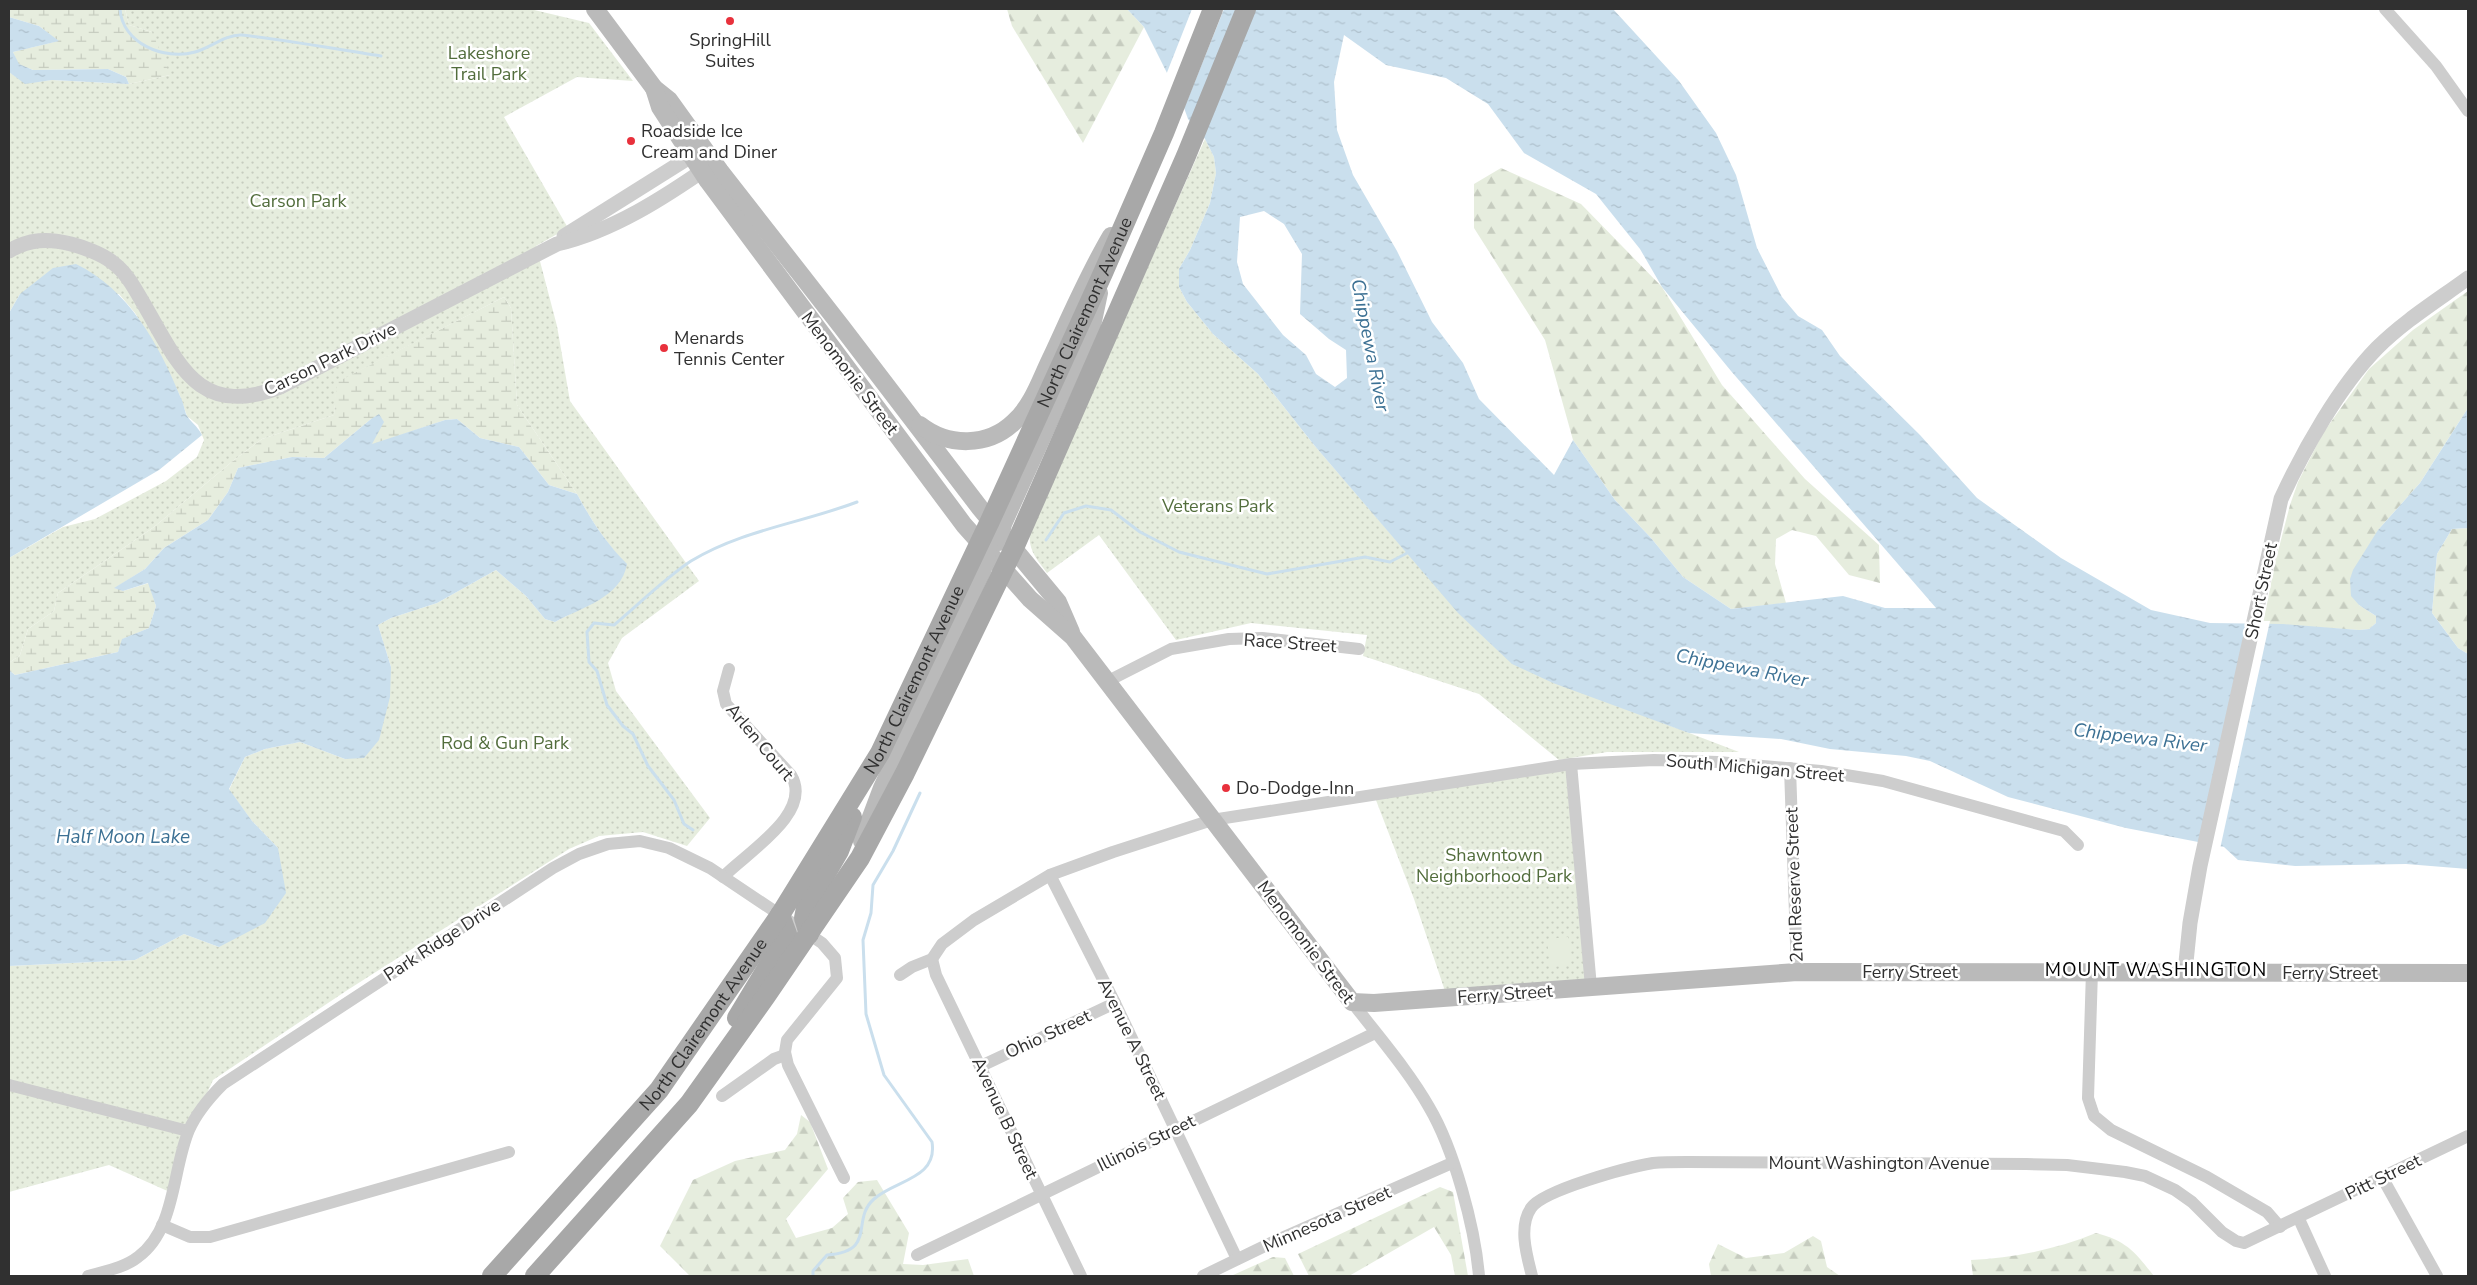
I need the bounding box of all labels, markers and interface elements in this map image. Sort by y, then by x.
marker: SpringHill Suites [724,15,736,27]
place label: SpringHill Suites [689,28,771,73]
park label: Lakeshore Trail Park [448,41,530,86]
place label: Roadside Ice Cream and Diner [641,119,778,164]
marker: Roadside Ice Cream and Diner [625,135,637,147]
park label: Carson Park [249,189,348,213]
street label: North Clairemont Avenue [1031,213,1138,411]
water label: Chippewa River [1344,277,1396,415]
street label: Menomonie Street [796,307,905,440]
street label: Carson Park Drive [260,317,400,401]
place label: Menards Tennis Center [674,326,785,371]
marker: Menards Tennis Center [658,342,670,354]
park label: Veterans Park [1161,494,1275,518]
street label: Short Street [2239,540,2283,642]
street label: North Clairemont Avenue [858,581,970,778]
street label: Race Street [1243,628,1338,658]
water label: Chippewa River [1673,642,1812,694]
street label: Arlen Court [721,698,800,786]
water label: Chippewa River [2072,717,2209,759]
park label: Rod & Gun Park [441,731,570,755]
street label: South Michigan Street [1665,748,1846,788]
place label: Do-Dodge-Inn [1236,776,1354,800]
marker: Do-Dodge-Inn [1220,782,1232,794]
street label: 2nd Reserve Street [1779,806,1809,963]
water label: Half Moon Lake [56,824,190,850]
park label: Shawntown Neighborhood Park [1416,843,1573,888]
street label: Menomonie Street [1252,876,1361,1009]
street label: Park Ridge Drive [379,893,505,987]
street label: North Clairemont Avenue [634,933,773,1116]
district label: MOUNT WASHINGTON [2045,957,2267,983]
street label: Ferry Street [1862,960,1958,984]
street label: Ferry Street [2282,961,2378,985]
street label: Avenue A Street [1092,974,1172,1105]
street label: Ferry Street [1457,979,1554,1009]
street label: Ohio Street [1001,1003,1095,1064]
street label: Avenue B Street [966,1053,1044,1183]
street label: Illinois Street [1093,1109,1200,1177]
street label: Pitt Street [2341,1148,2426,1206]
street label: Mount Washington Avenue [1768,1151,1990,1175]
street label: Minnesota Street [1259,1180,1395,1258]

